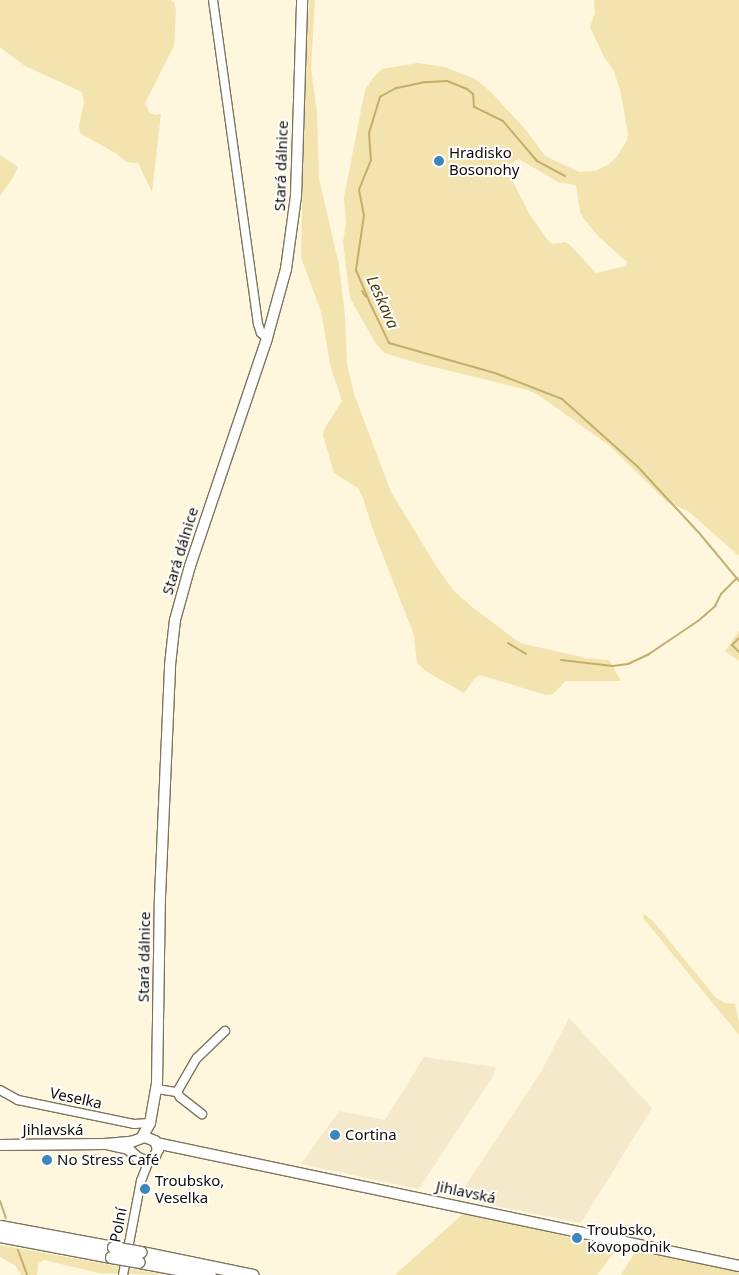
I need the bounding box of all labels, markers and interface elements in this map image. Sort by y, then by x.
street label: Stará dálnice [270,120,292,212]
place label: Hradisko Bosonohy [449,143,519,178]
marker: Hradisko Bosonohy [433,155,445,167]
water label: Leskava [363,272,403,332]
street label: Stará dálnice [158,505,202,597]
street label: Stará dálnice [134,912,154,1002]
street label: Veselka [48,1084,104,1112]
street label: Jihlavská [23,1121,83,1139]
place label: Cortina [345,1126,397,1144]
marker: Cortina [329,1129,341,1141]
place label: No Stress Café [57,1151,159,1169]
marker: No Stress Café [41,1154,53,1166]
place label: Troubsko, Veselka [155,1171,224,1206]
street label: Jihlavská [434,1177,498,1207]
marker: Troubsko, Veselka [139,1183,151,1195]
street label: Polní [106,1206,130,1244]
place label: Troubsko, Kovopodnik [587,1220,670,1255]
marker: Troubsko, Kovopodnik [571,1232,583,1244]

